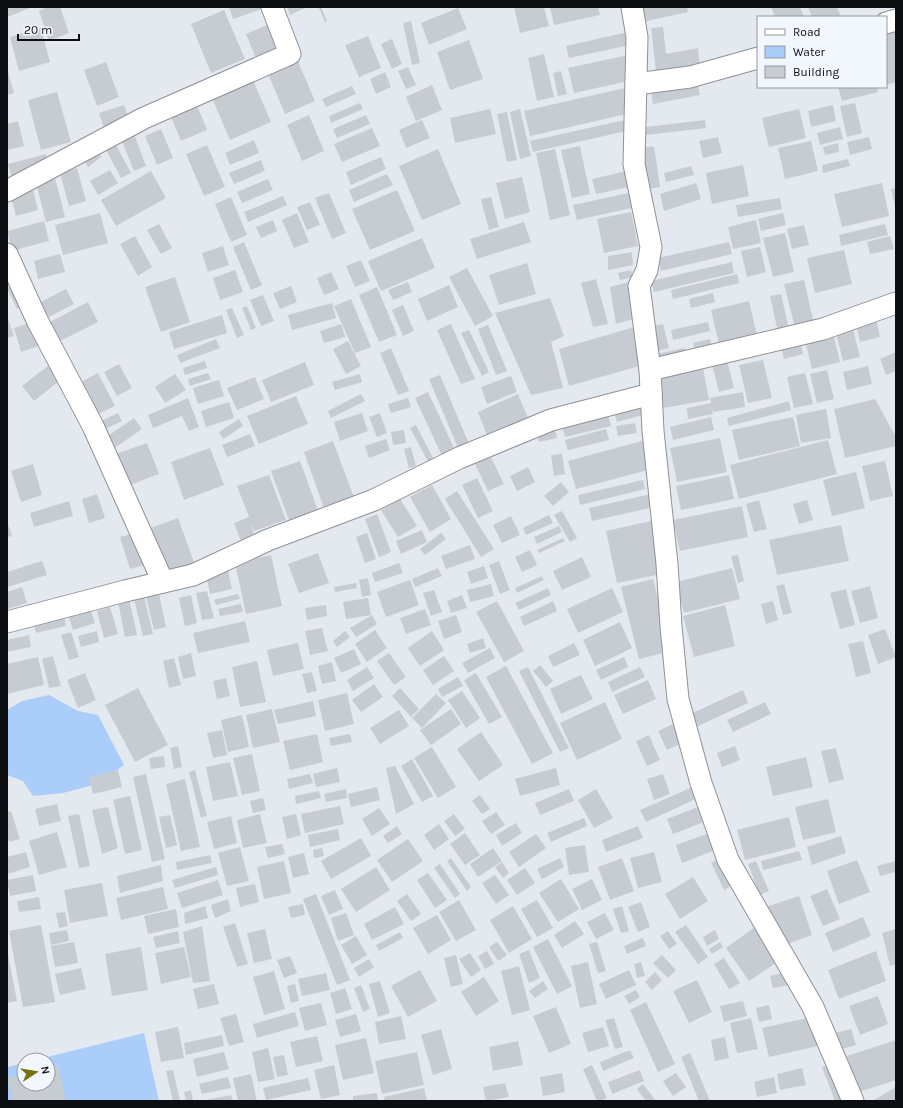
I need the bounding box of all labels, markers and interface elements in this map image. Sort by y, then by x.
scale bar [18,16,79,42]
legend [757,16,887,88]
text: 20 m [24,23,52,37]
text: Road [793,25,821,39]
text: Water [793,45,826,59]
text: Building [793,65,840,79]
north arrow [16,1052,56,1092]
text: N [38,1065,52,1075]

